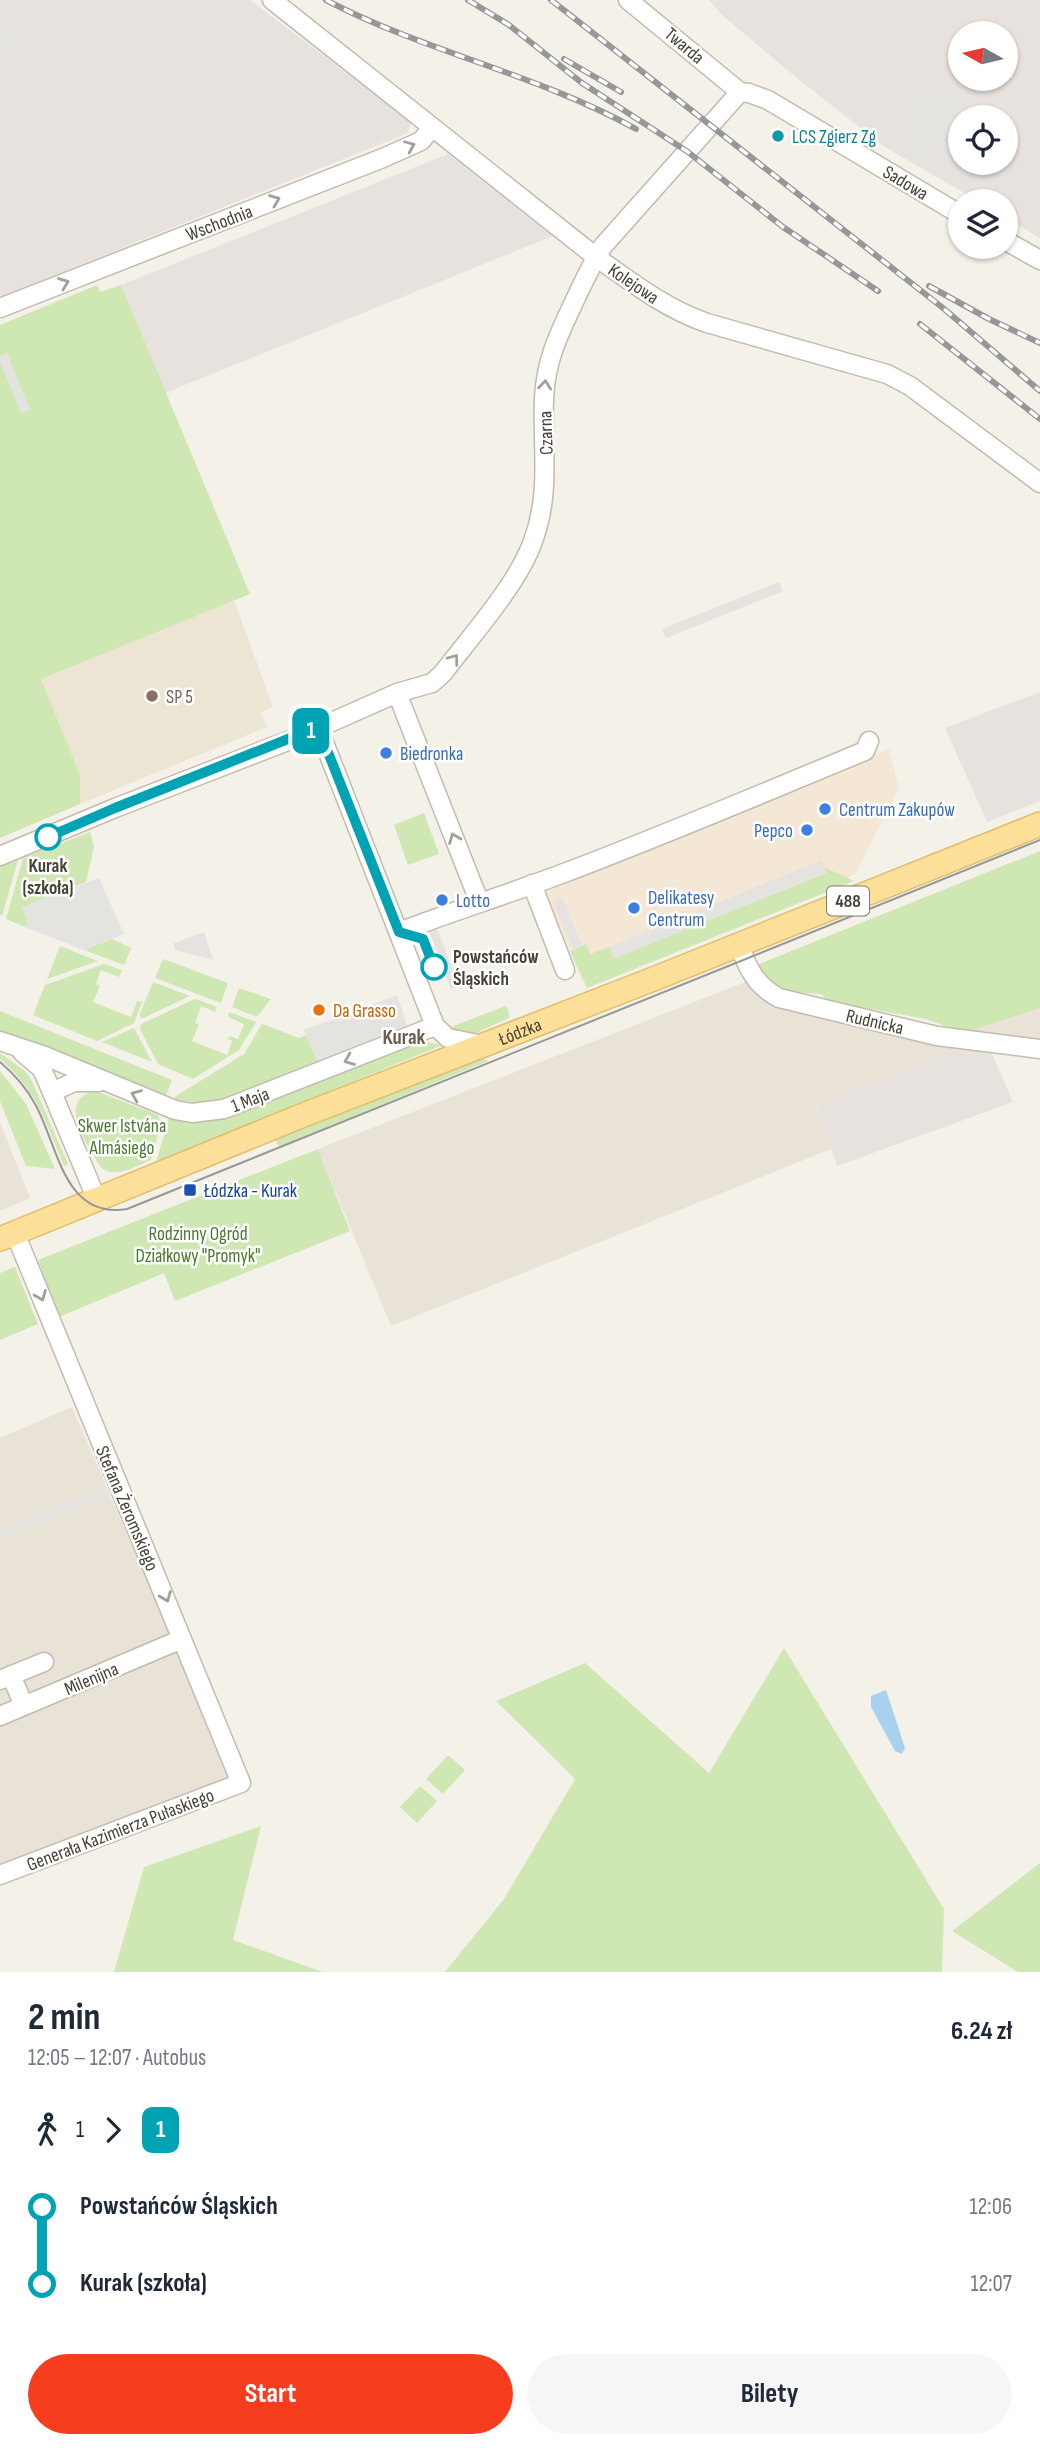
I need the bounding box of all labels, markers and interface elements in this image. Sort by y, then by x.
north arrow [948,21,1018,91]
map controls [948,21,1018,259]
street label: Twarda [659,23,709,69]
button: locate [948,105,1018,175]
place label: LCS Zgierz Zg [792,126,877,149]
marker: LCS Zgierz Zg [770,128,786,144]
one-way arrow [403,140,415,154]
street label: Sadowa [878,161,932,206]
button: layers [948,189,1018,259]
one-way arrow [269,194,281,208]
street label: Wschodnia [183,200,256,247]
street label: Kolejowa [603,259,663,310]
one-way arrow [57,277,69,291]
one-way arrow [538,379,553,391]
street label: Czarna [534,410,559,455]
one-way arrow [445,655,458,667]
place label: SP 5 [166,686,193,709]
marker: SP 5 [144,688,160,704]
line badge: 1 [288,708,334,754]
text: 1 [306,716,316,745]
place label: Biedronka [400,743,463,766]
marker: Biedronka [378,745,394,761]
place label: Centrum Zakupów [839,799,955,822]
marker: Centrum Zakupów [817,801,833,817]
place label: Pepco [754,820,793,843]
marker: Pepco [799,822,815,838]
marker: Kurak (szkoła) [35,824,61,850]
one-way arrow [448,833,462,845]
place label: Kurak (szkoła) [23,855,73,900]
place label: Delikatesy Centrum [648,887,715,932]
road number: 488 [827,887,869,916]
place label: Lotto [456,890,490,913]
marker: Lotto [434,892,450,908]
marker: Delikatesy Centrum [626,900,642,916]
place label: Powstańców Śląskich [453,946,539,991]
marker: Powstańców Śląskich [421,954,447,980]
place label: Da Grasso [333,1000,396,1023]
marker: Da Grasso [311,1002,327,1018]
street label: Rudnicka [844,1005,906,1040]
street label: Łódzka [495,1014,545,1051]
district label: Kurak [383,1025,426,1050]
one-way arrow [343,1052,355,1066]
street label: 1 Maja [228,1083,273,1118]
one-way arrow [131,1089,143,1103]
park label: Skwer Istvána Almásiego [78,1115,166,1160]
place label: Łódzka - Kurak [203,1180,298,1203]
marker: Łódzka - Kurak [182,1182,198,1198]
park label: Rodzinny Ogród Działkowy "Promyk" [135,1223,261,1268]
one-way arrow [32,1290,46,1302]
street label: Stefana Żeromskiego [90,1443,163,1575]
one-way arrow [157,1590,171,1602]
street label: Milenijna [61,1658,122,1701]
street label: Generała Kazimierza Pułaskiego [24,1784,218,1877]
text: 2 min [28,1995,100,2040]
text: 6.24 zł [951,2016,1012,2047]
text: 12:05 – 12:07 · Autobus [28,2044,206,2072]
icon: walk [28,2111,66,2149]
icon: forward [94,2111,132,2149]
text: 1 [156,2115,165,2144]
text: 1 [76,2116,84,2144]
text: Powstańców Śląskich [80,2191,278,2222]
text: 12:06 [970,2193,1012,2221]
text: Kurak (szkoła) [80,2268,207,2299]
text: 12:07 [970,2270,1012,2298]
button: Start [28,2354,513,2434]
button: Bilety [527,2354,1012,2434]

